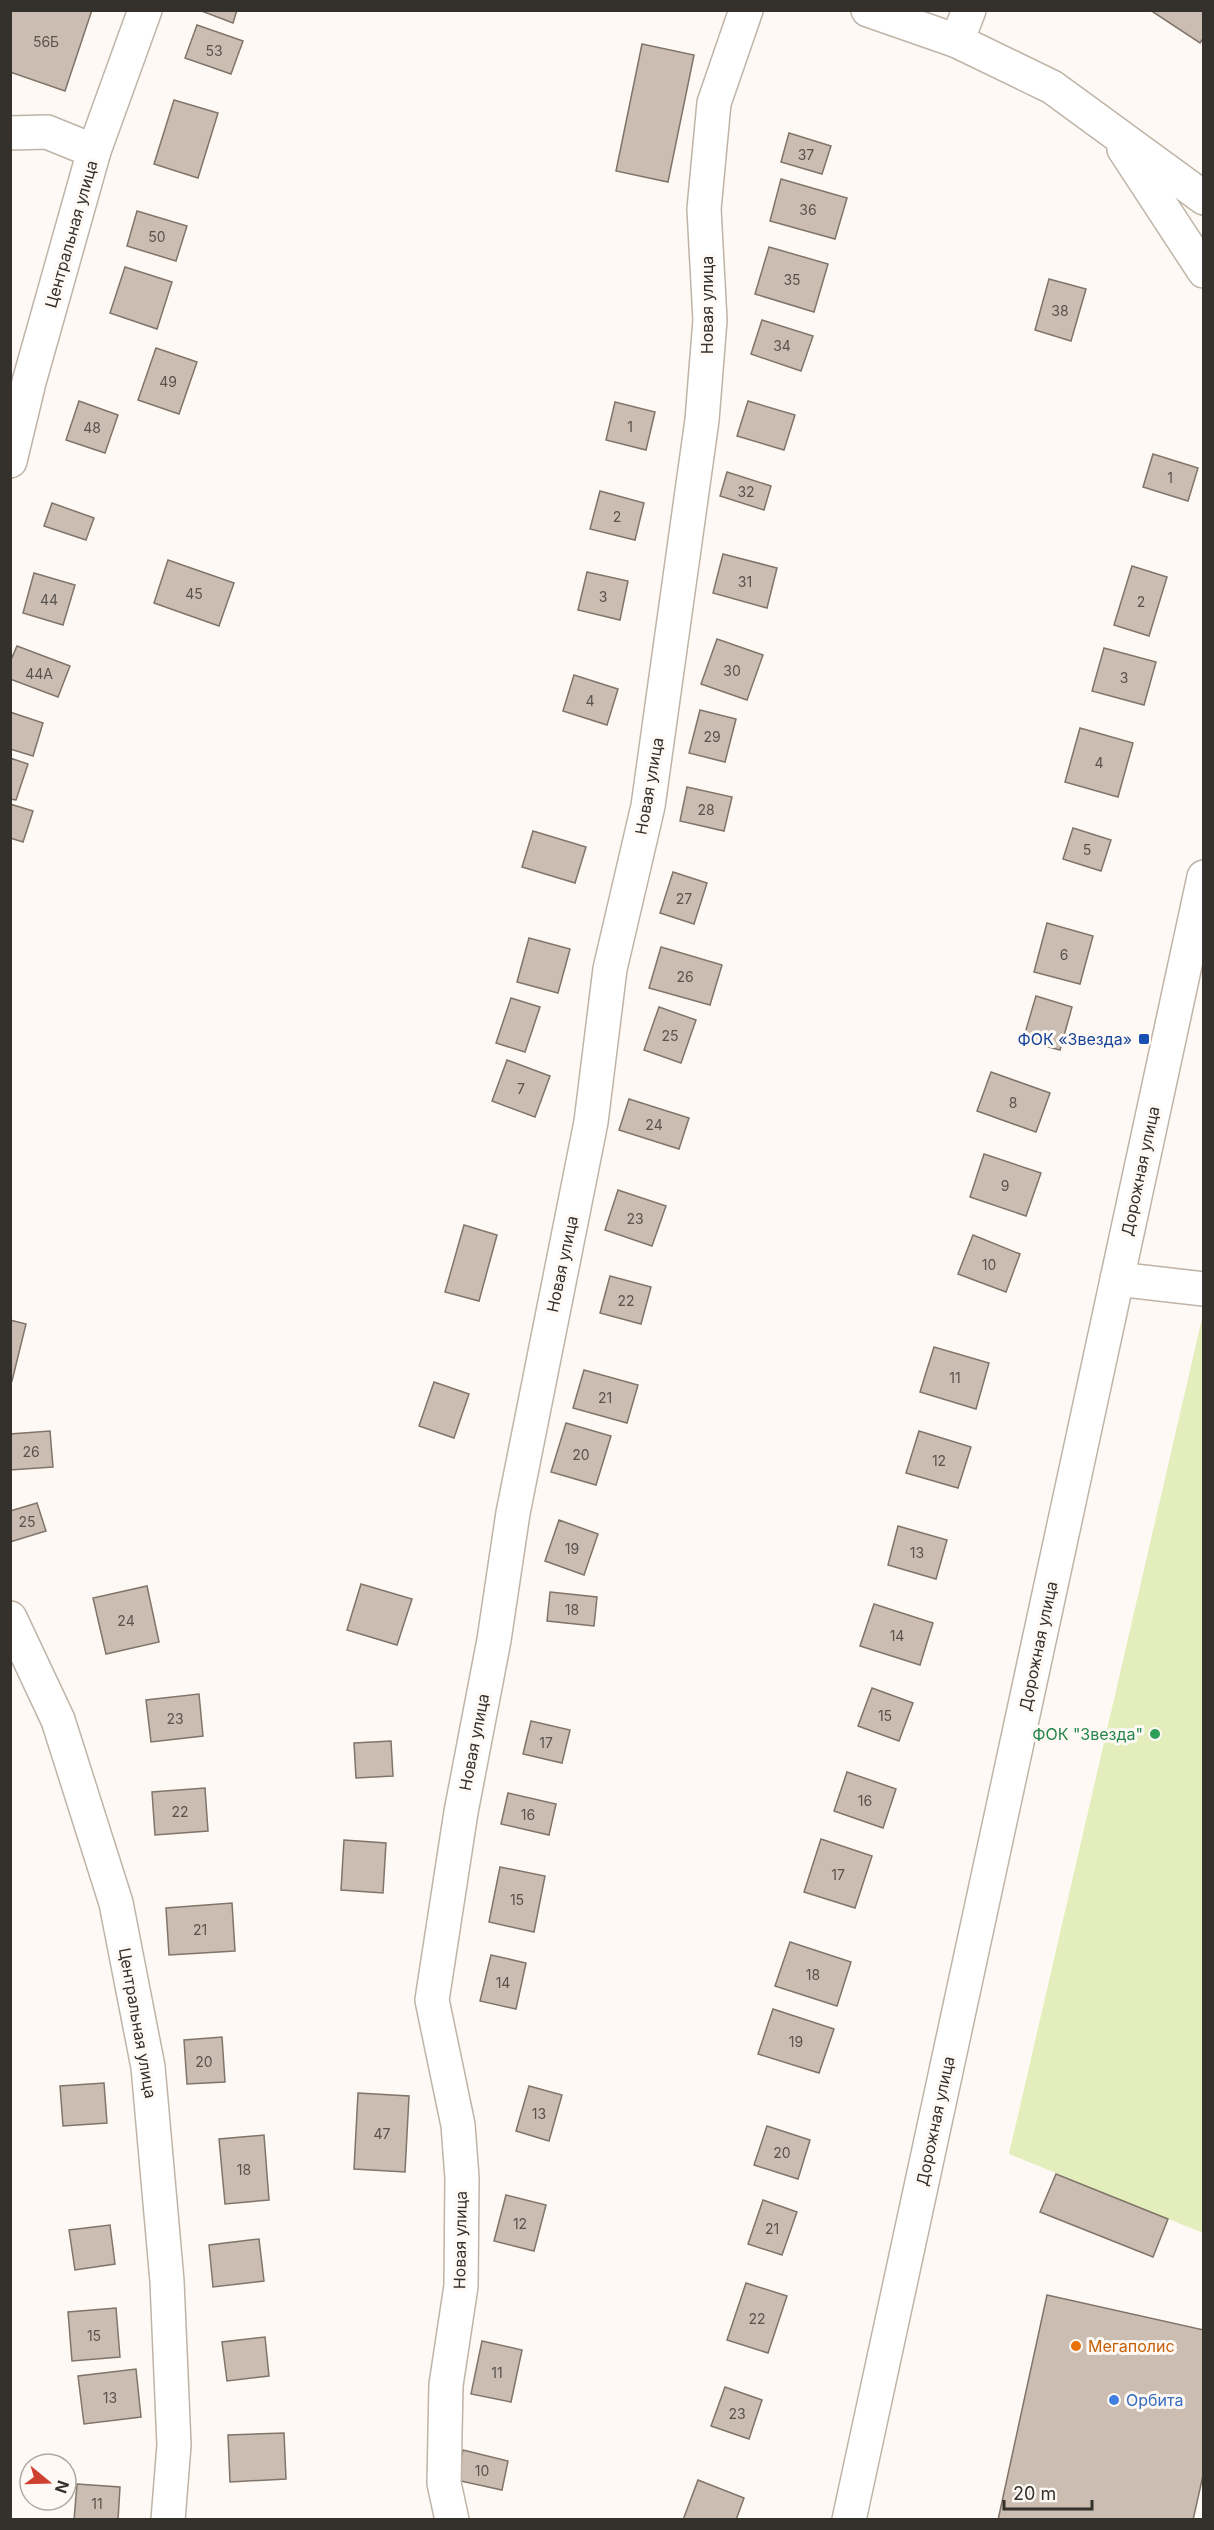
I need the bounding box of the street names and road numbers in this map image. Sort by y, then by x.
street label: Центральная улица [40,158,102,310]
street label: Новая улица [697,256,717,354]
street label: Новая улица [631,736,667,836]
street label: Дорожная улица [1116,1104,1164,1238]
street label: Новая улица [542,1214,582,1314]
street label: Дорожная улица [1014,1579,1062,1713]
street label: Новая улица [455,1692,493,1792]
street label: Центральная улица [115,1946,161,2100]
street label: Дорожная улица [911,2054,959,2188]
street label: Новая улица [449,2191,471,2289]

